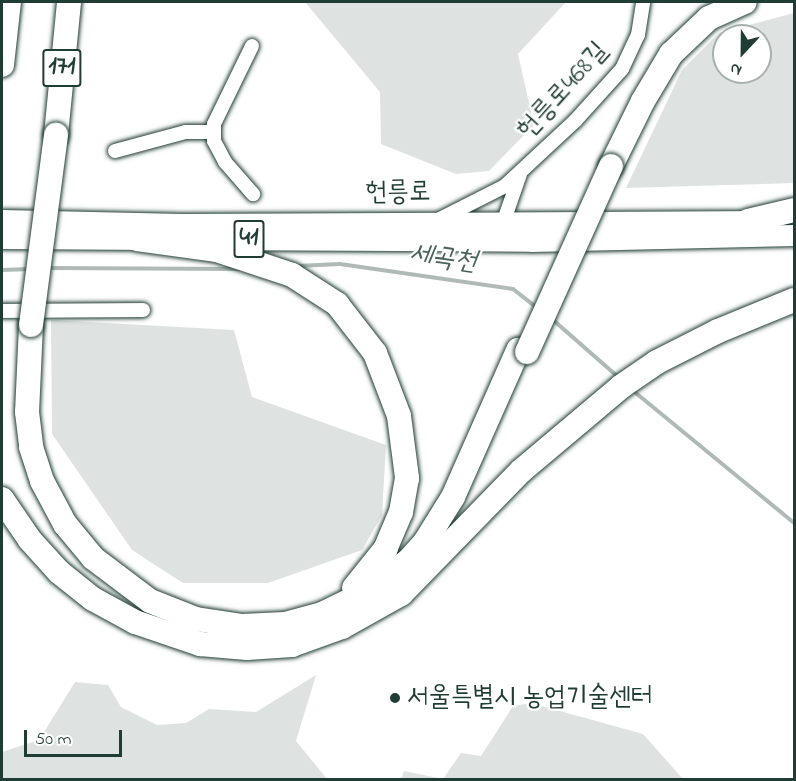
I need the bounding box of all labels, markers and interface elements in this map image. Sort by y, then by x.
north arrow [712,24,772,84]
street label: 헌릉로468길 [511,36,615,146]
road number: 171 [41,45,83,91]
text: N [726,56,746,82]
street label: 헌릉로 [365,176,431,210]
road number: 41 [232,216,266,262]
water label: 세곡천 [407,238,479,280]
place label: 서울특별시 농업기술센터 [407,682,653,714]
marker: 서울특별시 농업기술센터 [388,691,402,705]
scale bar [27,718,124,756]
text: 50 m [35,727,72,753]

